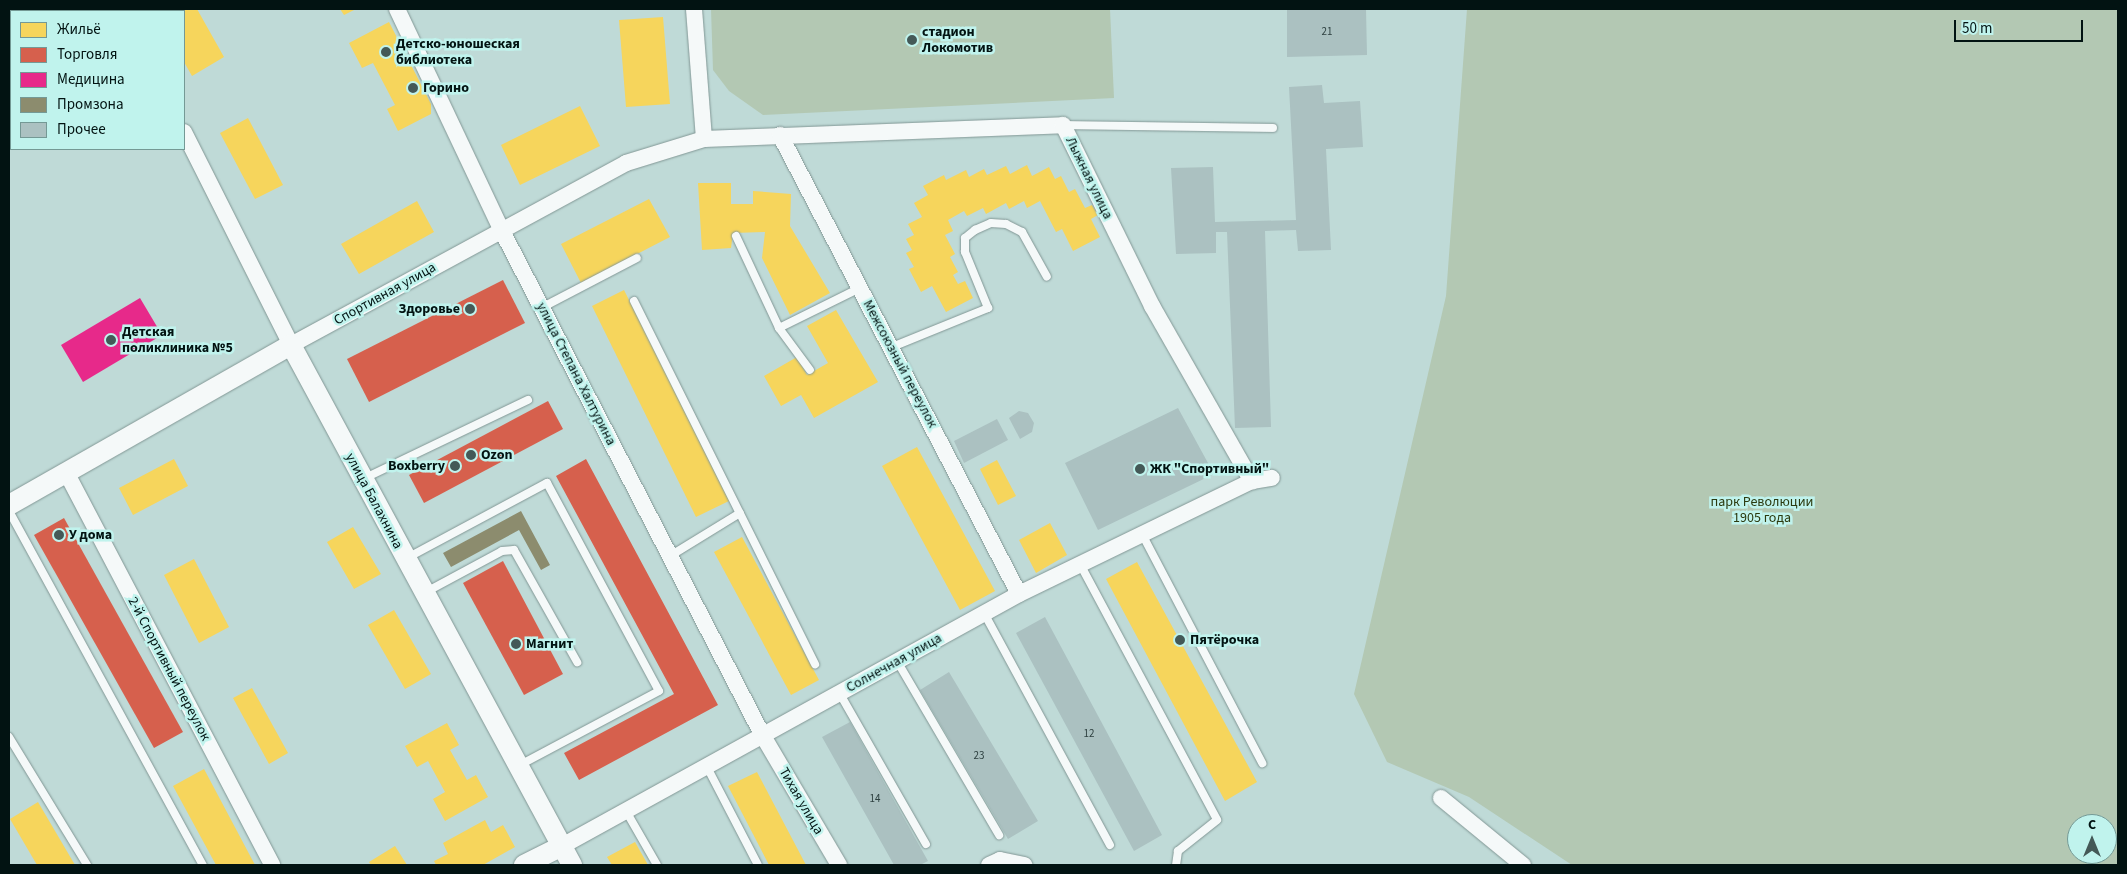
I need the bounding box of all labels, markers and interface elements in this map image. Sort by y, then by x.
legend [10,10,185,150]
scale bar [1957,10,2086,42]
text: 50 m [1962,18,1992,39]
text: Жильё [57,19,101,40]
place label: стадион Локомотив [922,24,993,56]
house number: 21 [1322,25,1332,39]
marker: стадион Локомотив [906,34,918,46]
place label: Детско-юношеская библиотека [396,36,520,68]
text: Торговля [57,44,117,65]
marker: Детско-юношеская библиотека [380,46,392,58]
text: Медицина [57,69,125,90]
place label: Горино [423,80,469,96]
marker: Горино [407,82,419,94]
text: Промзона [57,94,124,115]
text: Прочее [57,119,106,140]
street label: Лыжная улица [1062,134,1116,222]
street label: Спортивная улица [331,259,439,329]
street label: Межсоюзный переулок [859,297,941,431]
street label: улица Степана Халтурина [533,300,619,448]
place label: Здоровье [399,301,460,317]
marker: Здоровье [464,303,476,315]
place label: Детская поликлиника №5 [122,324,233,357]
marker: Детская поликлиника №5 [104,333,118,347]
place label: Ozon [481,447,512,463]
marker: Ozon [465,449,477,461]
street label: улица Балахнина [342,450,406,552]
place label: Boxberry [388,458,445,474]
marker: Boxberry [449,460,461,472]
place label: ЖК "Спортивный" [1150,461,1269,477]
marker: ЖК "Спортивный" [1134,463,1146,475]
park label: парк Революции 1905 года [1711,494,1813,526]
place label: У дома [69,527,112,543]
marker: У дома [53,529,65,541]
street label: 2-й Спортивный переулок [124,594,214,744]
street label: Солнечная улица [843,630,945,696]
place label: Пятёрочка [1190,632,1259,648]
marker: Пятёрочка [1174,634,1186,646]
place label: Магнит [526,636,573,652]
marker: Магнит [510,638,522,650]
house number: 12 [1084,727,1094,741]
house number: 23 [974,749,984,763]
street label: Тихая улица [775,764,827,838]
house number: 14 [870,792,880,806]
north arrow [2067,814,2117,864]
text: С [2088,815,2096,835]

